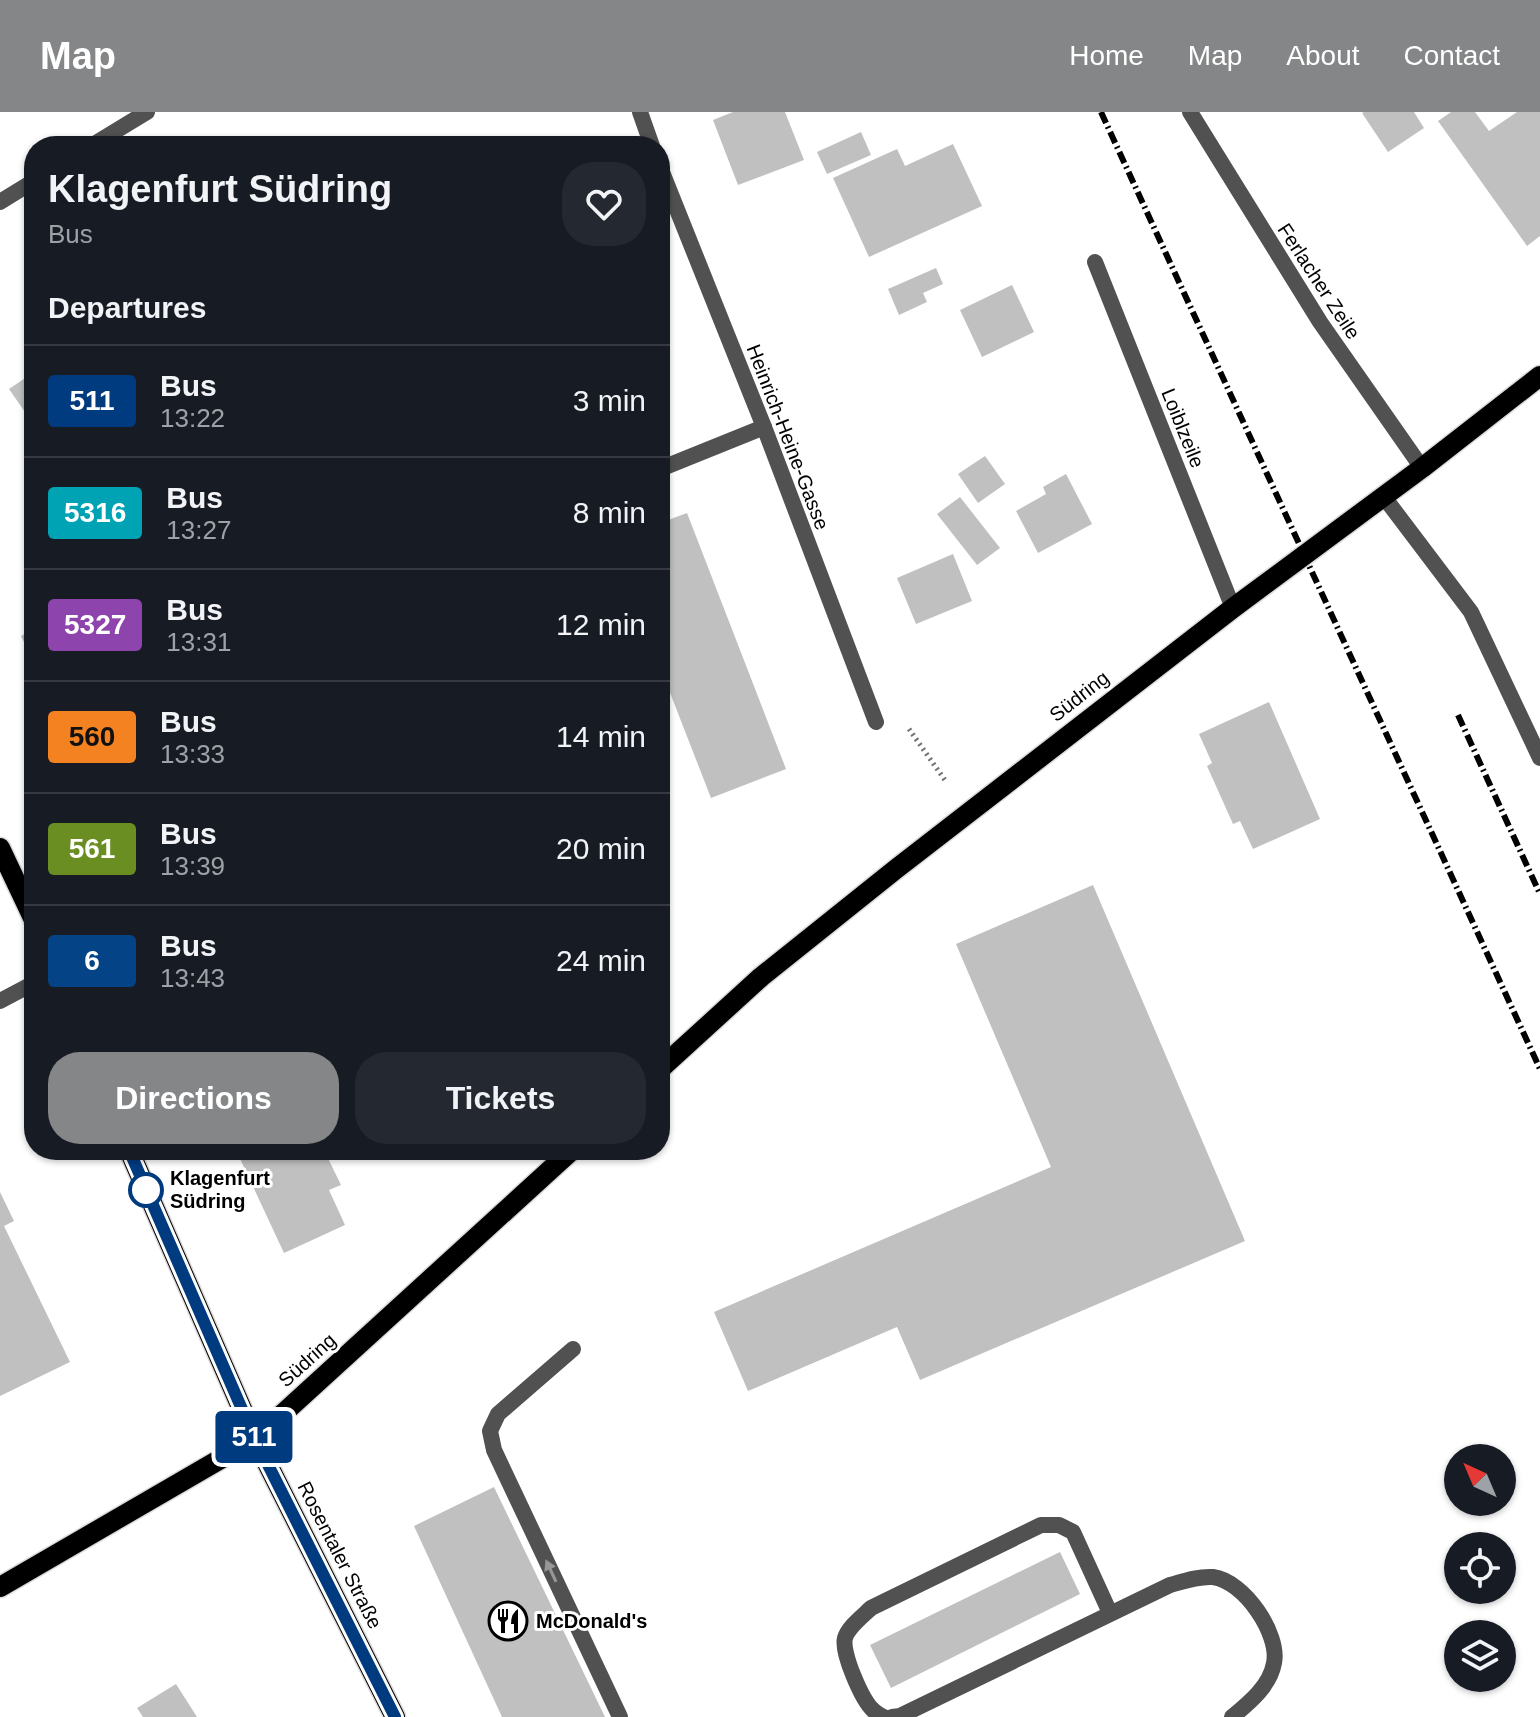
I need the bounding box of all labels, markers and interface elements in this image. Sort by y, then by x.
text: Map [40,35,116,77]
text: Home [1069,40,1144,71]
text: Map [1188,40,1242,71]
text: About [1286,40,1360,71]
text: Contact [1404,40,1500,71]
button: heart [562,162,646,246]
text: Klagenfurt Südring [48,168,392,210]
text: Bus [48,219,93,249]
street label: Ferlacher Zeile [1273,219,1365,343]
text: Departures [48,291,206,324]
street label: Heinrich-Heine-Gasse [742,341,834,533]
text: Bus [160,369,217,402]
text: 3 min [573,384,646,417]
text: 511 [69,385,115,416]
street label: Loiblzeile [1157,385,1209,471]
text: 13:22 [160,403,225,433]
text: Bus [166,481,223,514]
text: 8 min [573,496,646,529]
text: 5316 [64,497,126,528]
text: 13:27 [166,515,231,545]
text: Bus [166,593,223,626]
text: 12 min [556,608,646,641]
text: 5327 [64,609,126,640]
text: 13:31 [166,627,231,657]
street label: Südring [1045,666,1113,726]
text: Bus [160,705,217,738]
text: 14 min [556,720,646,753]
text: 560 [69,721,115,752]
text: 13:33 [160,739,225,769]
text: Bus [160,817,217,850]
text: 20 min [556,832,646,865]
text: 561 [69,833,115,864]
text: 13:39 [160,851,225,881]
text: Bus [160,929,217,962]
text: 24 min [556,944,646,977]
text: 6 [84,945,100,976]
text: 13:43 [160,963,225,993]
button: Directions [48,1052,339,1144]
button: Tickets [355,1052,646,1144]
place label: Klagenfurt Südring [170,1167,270,1212]
marker: Klagenfurt Südring [129,1173,163,1207]
street label: Südring [274,1329,340,1391]
line badge: 511 [208,1411,300,1463]
text: 511 [231,1421,277,1452]
north arrow [1444,1444,1516,1516]
map controls [1444,1444,1516,1692]
street label: Rosentaler Straße [293,1478,387,1632]
button: locate [1444,1532,1516,1604]
one-way arrow [544,1559,558,1582]
restaurant icon: McDonald's [487,1600,529,1642]
place label: McDonald's [536,1610,647,1632]
button: layers [1444,1620,1516,1692]

